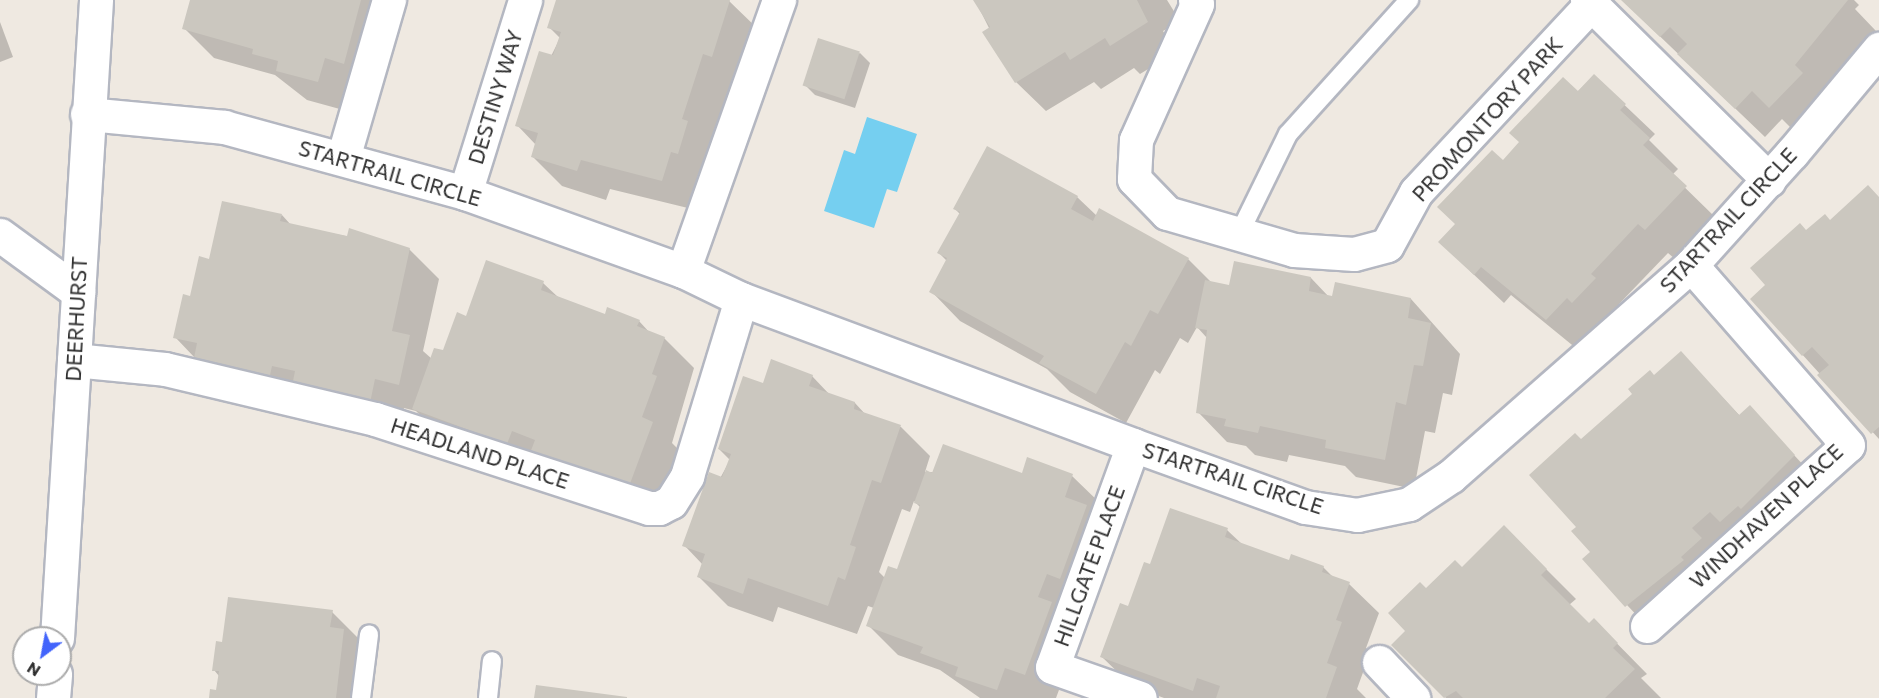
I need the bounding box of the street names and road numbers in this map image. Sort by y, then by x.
street label: DESTINY WAY [463,27,527,167]
street label: PROMONTORY PARK [1407,32,1567,206]
street label: STARTRAIL CIRCLE [296,135,484,211]
street label: STARTRAIL CIRCLE [1654,142,1802,298]
street label: DEERHURST [60,256,92,382]
street label: HEADLAND PLACE [388,412,572,494]
street label: STARTRAIL CIRCLE [1139,437,1327,519]
street label: WINDHAVEN PLACE [1684,439,1848,593]
street label: HILLGATE PLACE [1048,482,1130,650]

